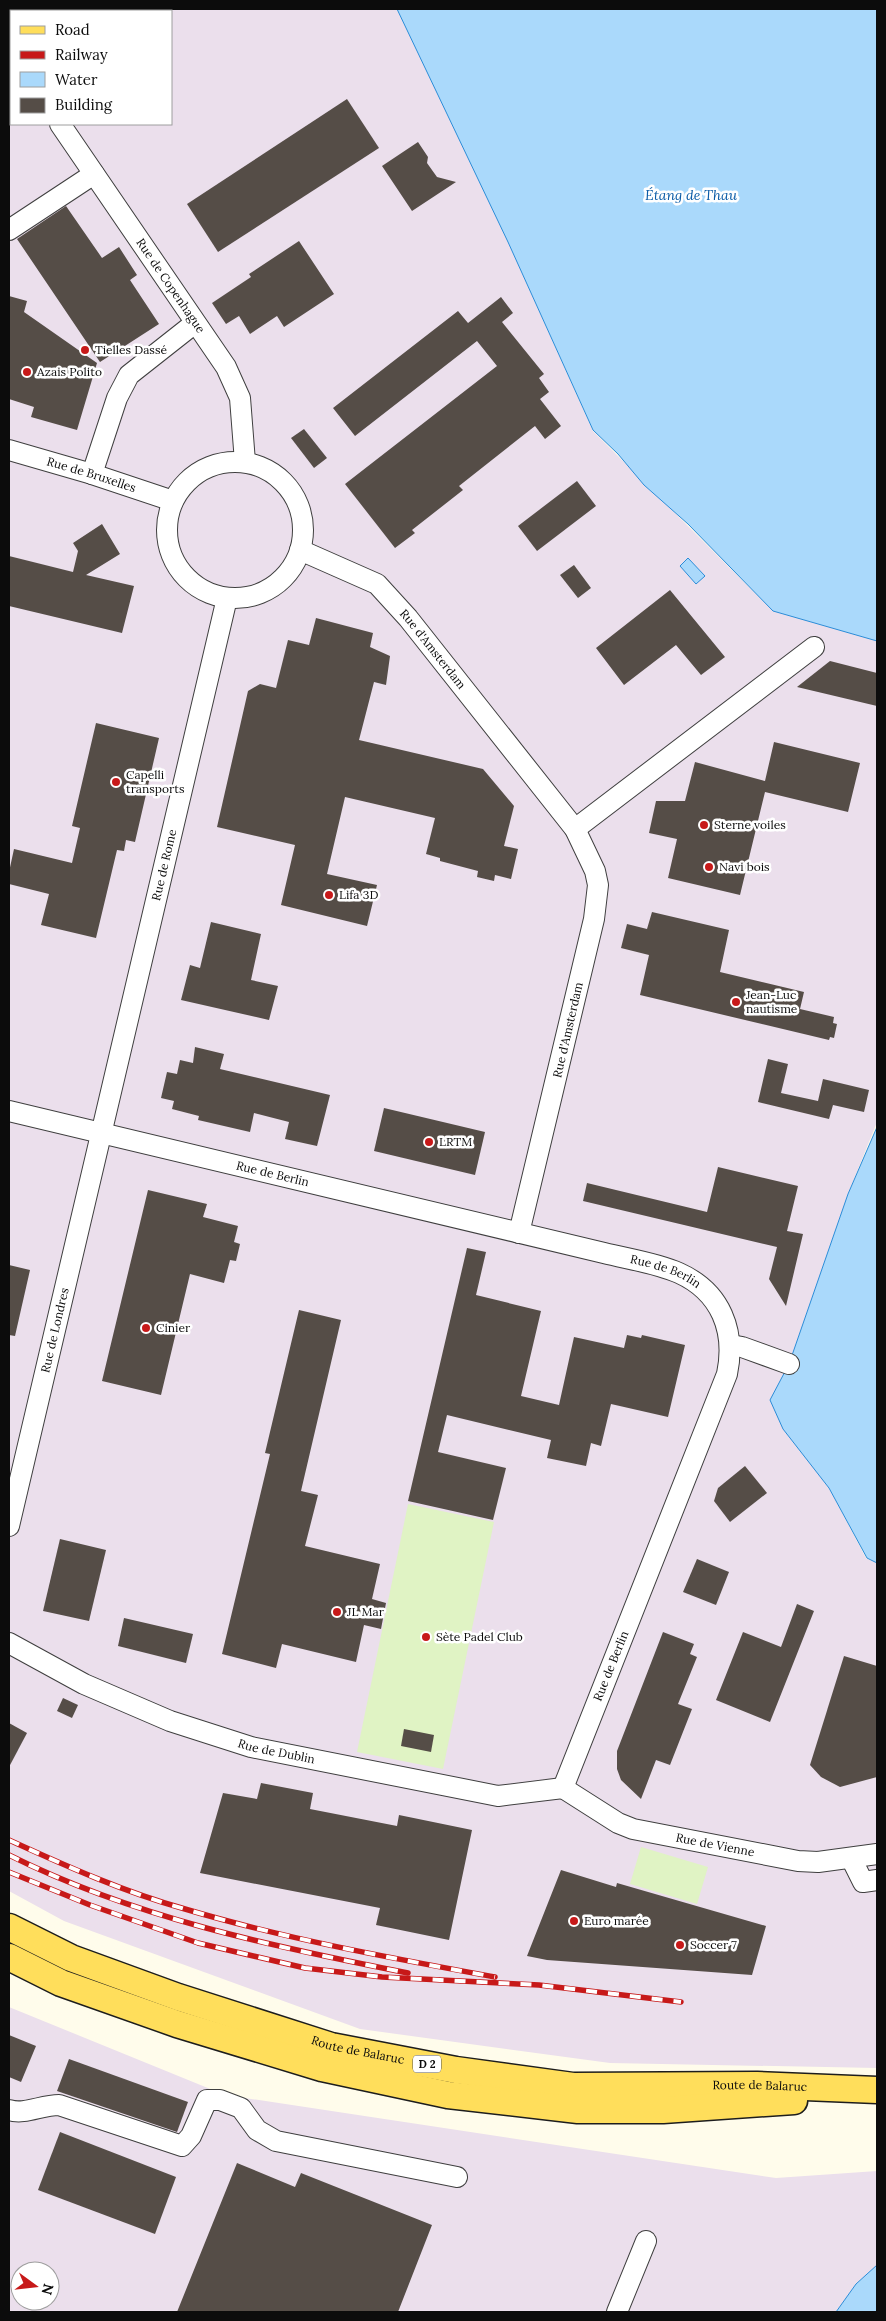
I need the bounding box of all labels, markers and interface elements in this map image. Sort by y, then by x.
legend [10,10,172,125]
text: Road [55,20,90,39]
text: Railway [55,45,108,64]
text: Water [55,70,98,89]
text: Building [55,95,113,114]
water label: Étang de Thau [645,186,738,204]
street label: Rue de Copenhague [133,235,209,336]
place label: Tielles Dassé [95,342,167,357]
marker: Tielles Dassé [79,344,91,356]
place label: Azais Polito [36,364,102,379]
marker: Azais Polito [21,366,33,378]
street label: Rue de Bruxelles [45,453,138,495]
street label: Rue d'Amsterdam [397,606,469,692]
place label: Capelli transports [126,767,185,796]
marker: Capelli transports [110,776,122,788]
place label: Sterne voiles [714,817,786,832]
marker: Sterne voiles [698,819,710,831]
street label: Rue de Rome [148,827,180,902]
place label: Navi bois [719,859,770,874]
marker: Navi bois [703,861,715,873]
place label: Lifa 3D [339,887,378,902]
marker: Lifa 3D [323,889,335,901]
street label: Rue d'Amsterdam [549,980,586,1079]
place label: Jean-Luc nautisme [745,987,798,1016]
marker: Jean-Luc nautisme [730,996,742,1008]
place label: LRTM [439,1134,472,1149]
marker: LRTM [423,1136,435,1148]
street label: Rue de Berlin [235,1158,311,1189]
street label: Rue de Berlin [629,1251,704,1291]
street label: Rue de Londres [37,1286,72,1374]
place label: Cinier [156,1320,191,1335]
marker: Cinier [140,1322,152,1334]
place label: JL Mar [346,1604,385,1619]
marker: JL Mar [331,1606,343,1618]
place label: Sète Padel Club [436,1629,523,1644]
street label: Rue de Berlin [590,1629,631,1703]
marker: Sète Padel Club [420,1631,432,1643]
street label: Rue de Dublin [236,1735,316,1767]
street label: Rue de Vienne [675,1829,756,1859]
place label: Euro marée [584,1913,649,1928]
marker: Euro marée [568,1915,580,1927]
place label: Soccer 7 [690,1937,737,1952]
marker: Soccer 7 [674,1939,686,1951]
street label: Route de Balaruc [310,2032,406,2067]
road number: D 2 [413,2056,441,2072]
street label: Route de Balaruc [712,2077,807,2094]
north arrow [10,2261,60,2311]
text: N [37,2282,58,2297]

